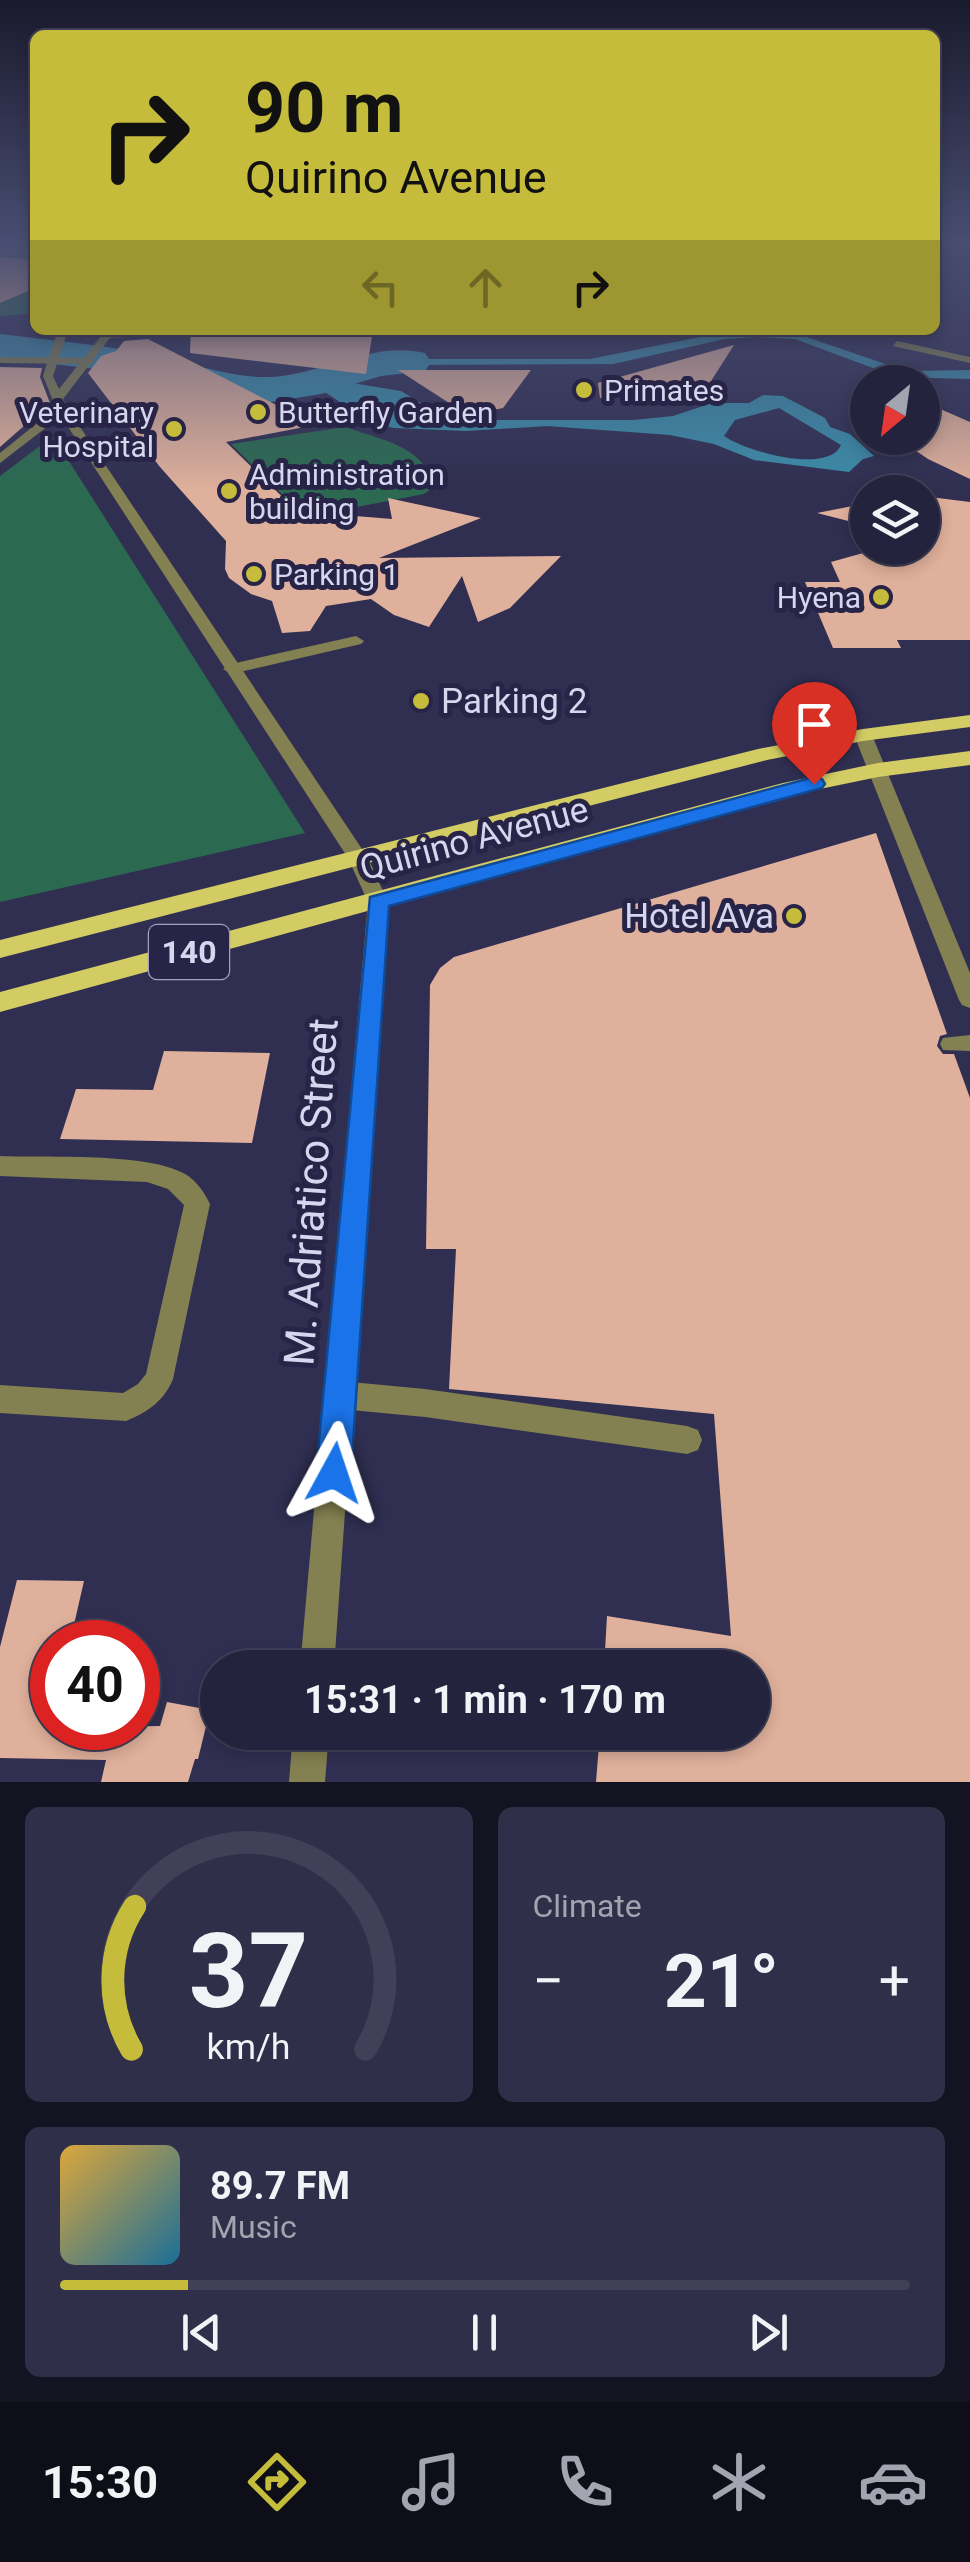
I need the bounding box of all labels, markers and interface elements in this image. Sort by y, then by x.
text: 90 m [245,67,403,149]
icon: right [80,70,210,200]
text: Quirino Avenue [245,151,547,204]
icon: left [353,260,408,315]
icon: ahead [458,260,513,315]
icon: right [563,260,618,315]
north arrow [850,365,940,455]
map controls [850,365,940,565]
place label: Primates [604,373,724,408]
marker: Primates [573,379,595,401]
place label: Veterinary Hospital [19,395,154,464]
place label: Butterfly Garden [278,395,494,430]
marker: Butterfly Garden [247,401,269,423]
marker: Veterinary Hospital [163,418,185,440]
place label: Administration building [249,457,445,526]
button: layers [850,475,940,565]
marker: Administration building [218,480,240,502]
place label: Parking 1 [274,557,399,592]
marker: Parking 1 [243,563,265,585]
place label: Hyena [777,580,861,615]
marker: Hyena [870,586,892,608]
place label: Parking 2 [441,681,587,722]
pin [772,682,857,785]
marker: Parking 2 [410,690,432,712]
icon: arrive [787,697,842,752]
street label: Quirino Avenue [355,789,593,889]
place label: Hotel Ava [624,896,774,937]
marker: Hotel Ava [783,905,805,927]
road number: 140 [149,925,229,979]
street label: M. Adriatico Street [274,1017,348,1367]
position arrow [282,1421,386,1525]
speed limit sign: 40 [30,1620,160,1750]
text: 15:31 · 1 min · 170 m [304,1678,666,1722]
text: Climate [533,1887,642,1925]
text: 37 [189,1911,308,2032]
text: 21° [664,1937,779,2025]
text: − [533,1949,564,2013]
text: + [879,1949,910,2013]
text: km/h [207,2026,291,2068]
text: 89.7 FM [210,2164,350,2208]
text: Music [210,2208,297,2246]
icon: previous [174,2305,229,2360]
icon: pause [457,2305,512,2360]
icon: next [741,2305,796,2360]
icon: directions [242,2447,312,2517]
icon: music [396,2447,466,2517]
icon: phone [550,2447,620,2517]
icon: climate [704,2447,774,2517]
icon: car [858,2447,928,2517]
text: 15:30 [42,2456,158,2509]

